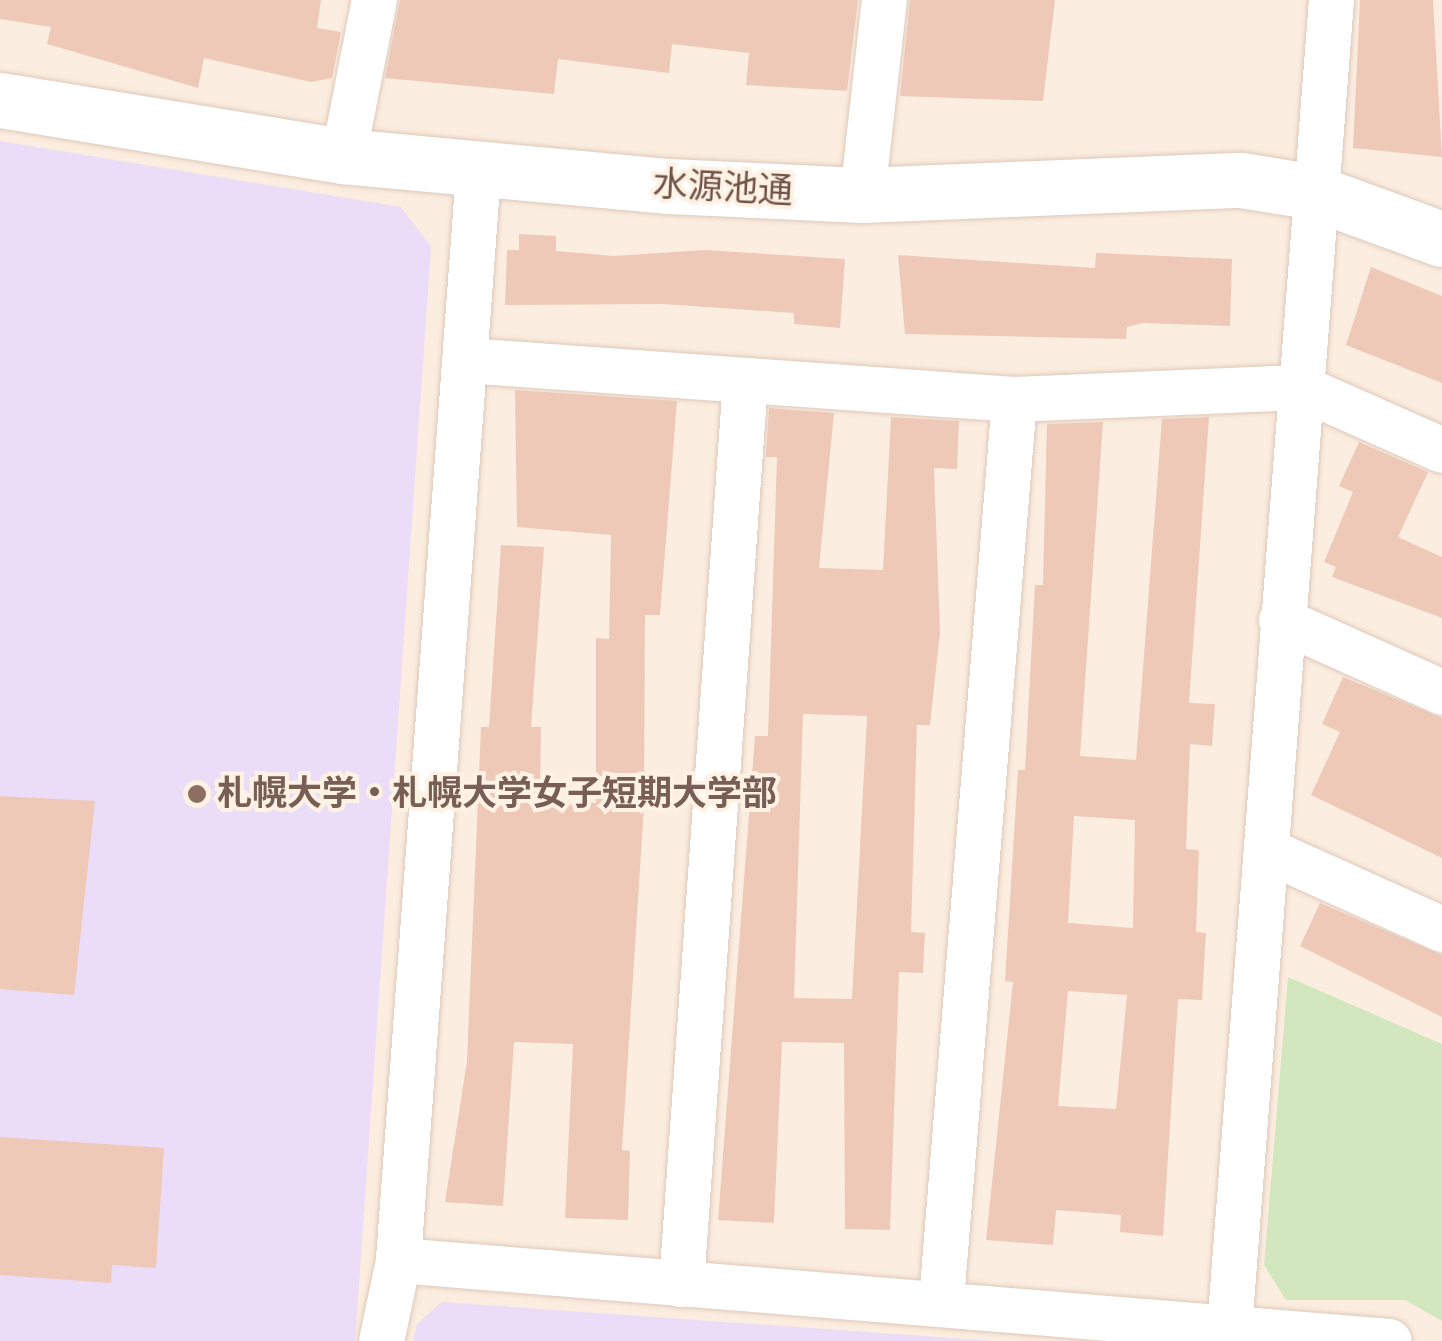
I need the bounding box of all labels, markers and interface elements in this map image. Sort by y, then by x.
street label: 水源池通 [652,163,794,213]
place label: 札幌大学・札幌大学女子短期大学部 [217,773,777,815]
marker: 札幌大学・札幌大学女子短期大学部 [186,783,208,805]

